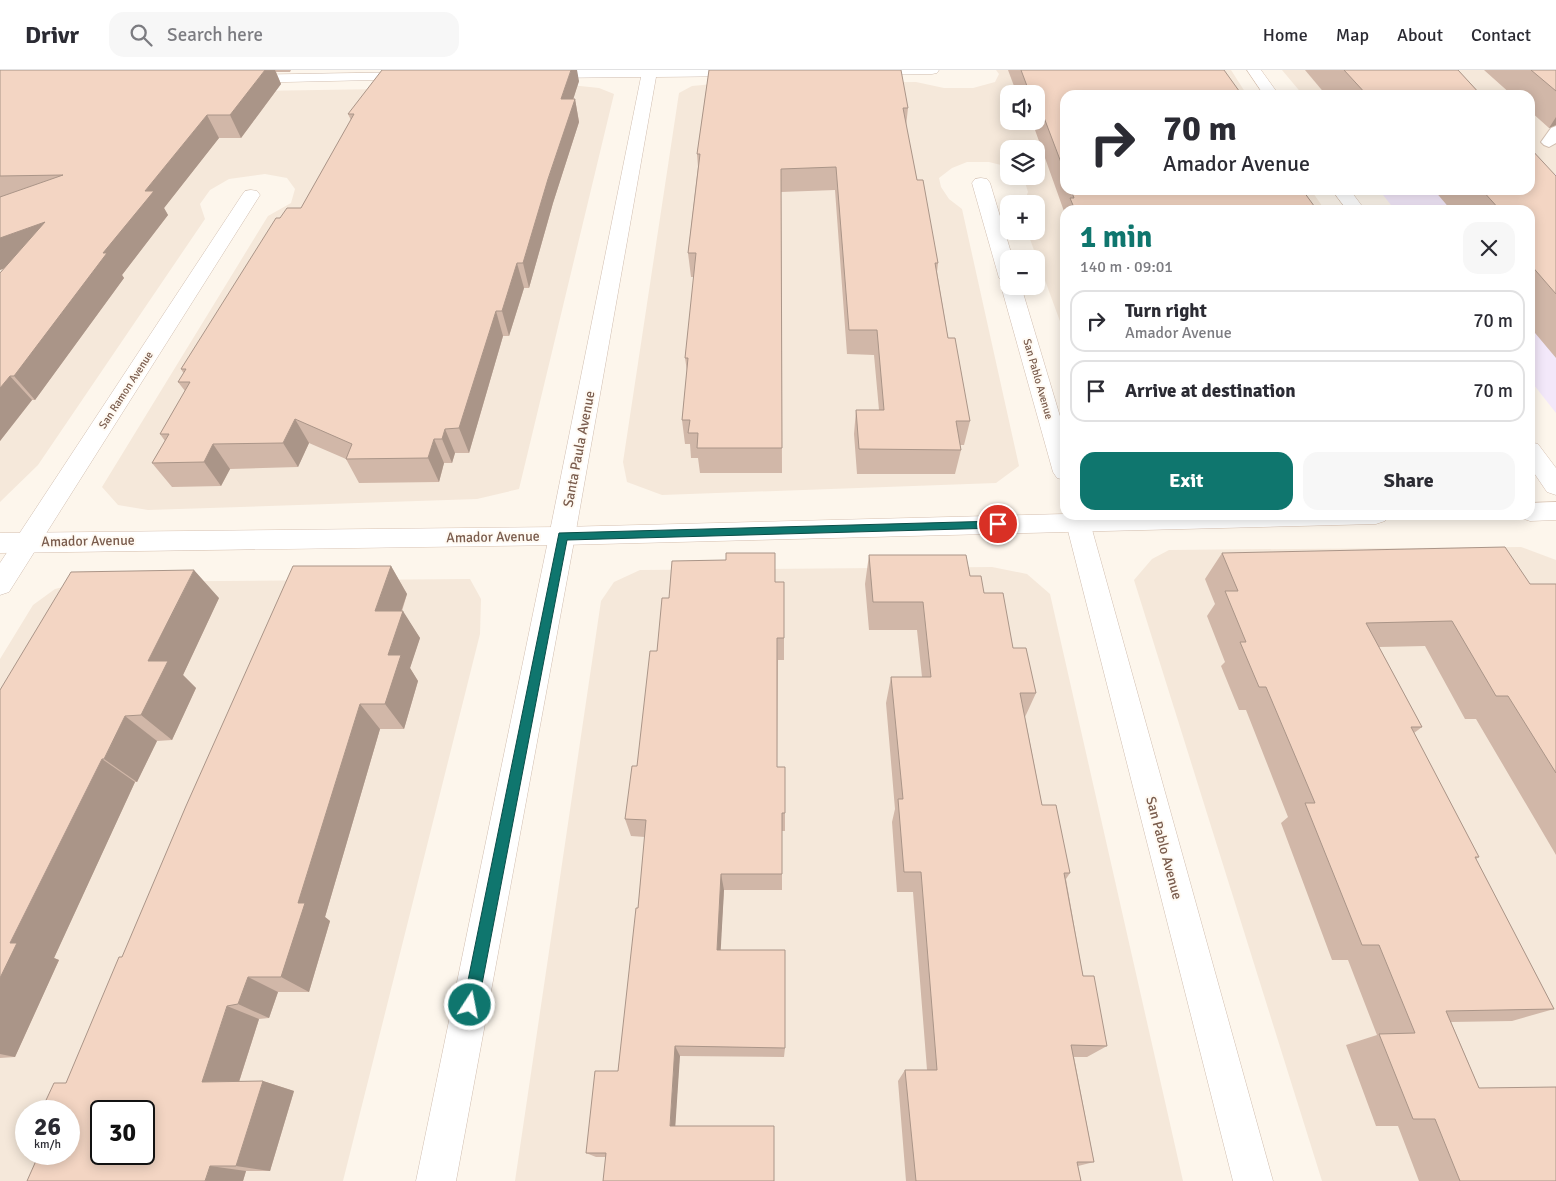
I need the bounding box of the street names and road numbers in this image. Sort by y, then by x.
street label: San Pablo Avenue [1020,337,1056,421]
street label: San Ramon Avenue [96,349,156,431]
street label: Santa Paula Avenue [559,389,599,509]
street label: Amador Avenue [446,528,540,546]
street label: Amador Avenue [41,532,135,550]
street label: San Pablo Avenue [1142,795,1186,901]

